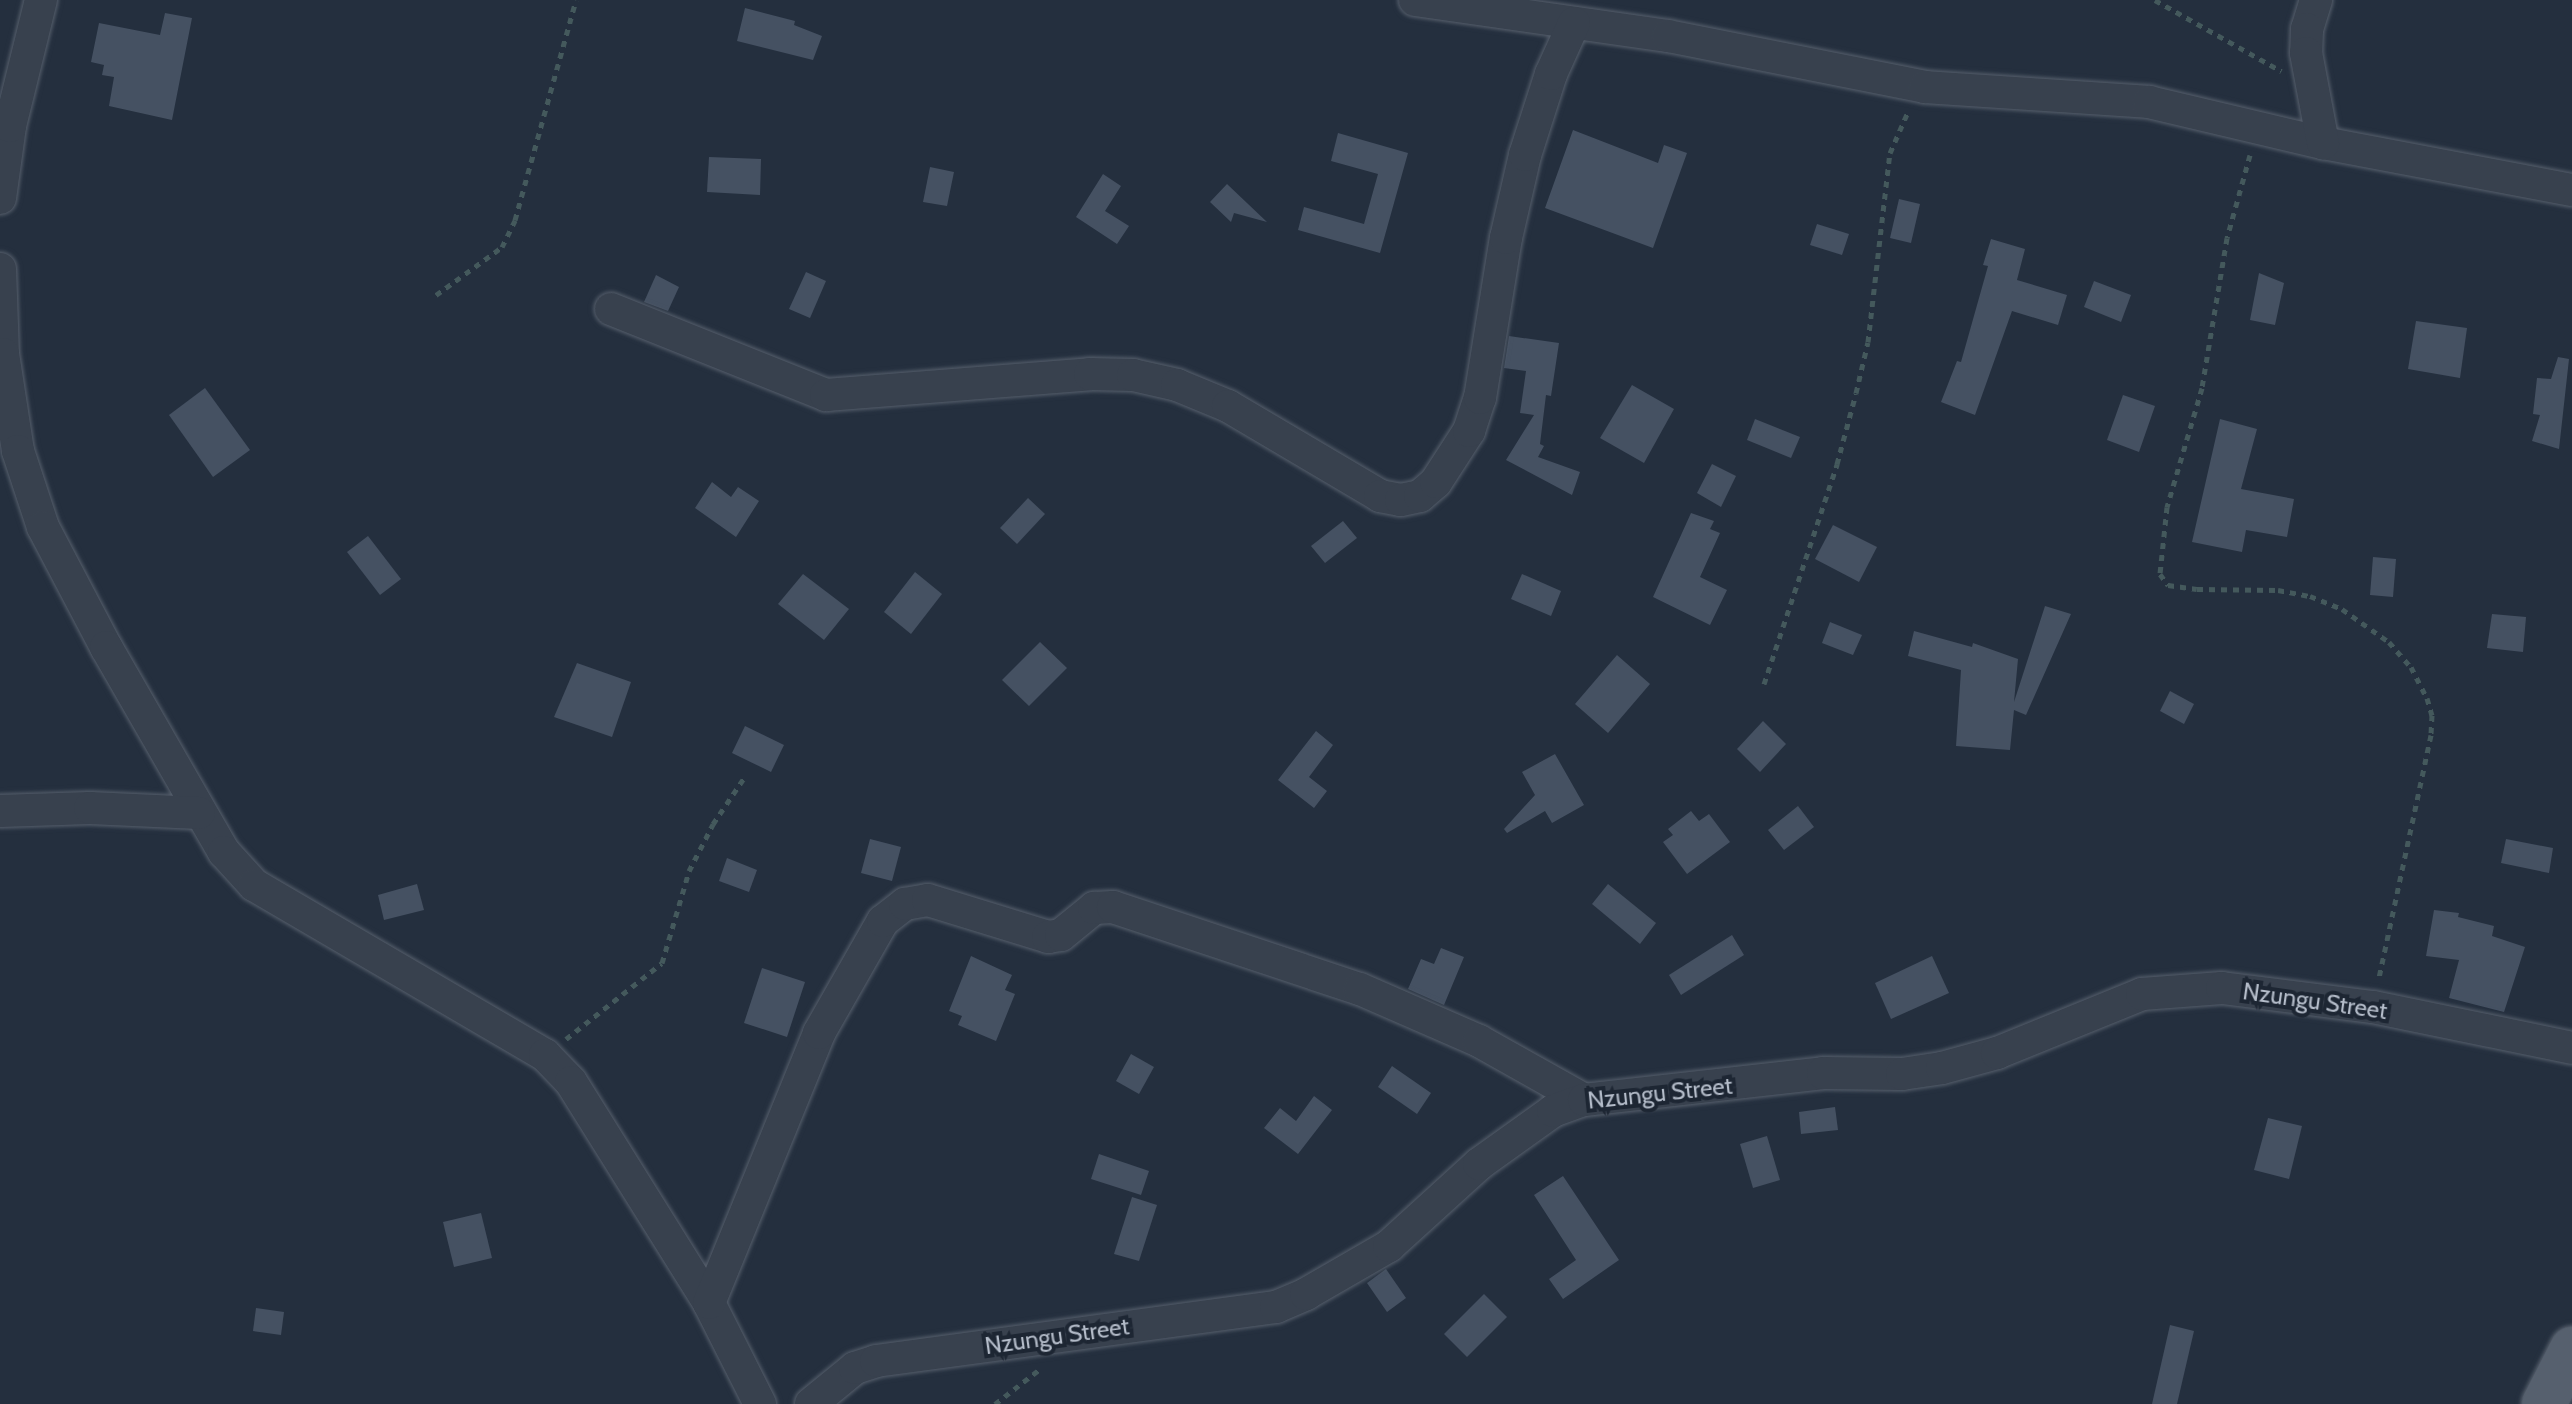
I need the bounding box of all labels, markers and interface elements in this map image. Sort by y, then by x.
street label: Nzungu Street [2241,977,2389,1025]
street label: Nzungu Street [1586,1071,1734,1115]
street label: Nzungu Street [983,1312,1131,1360]

